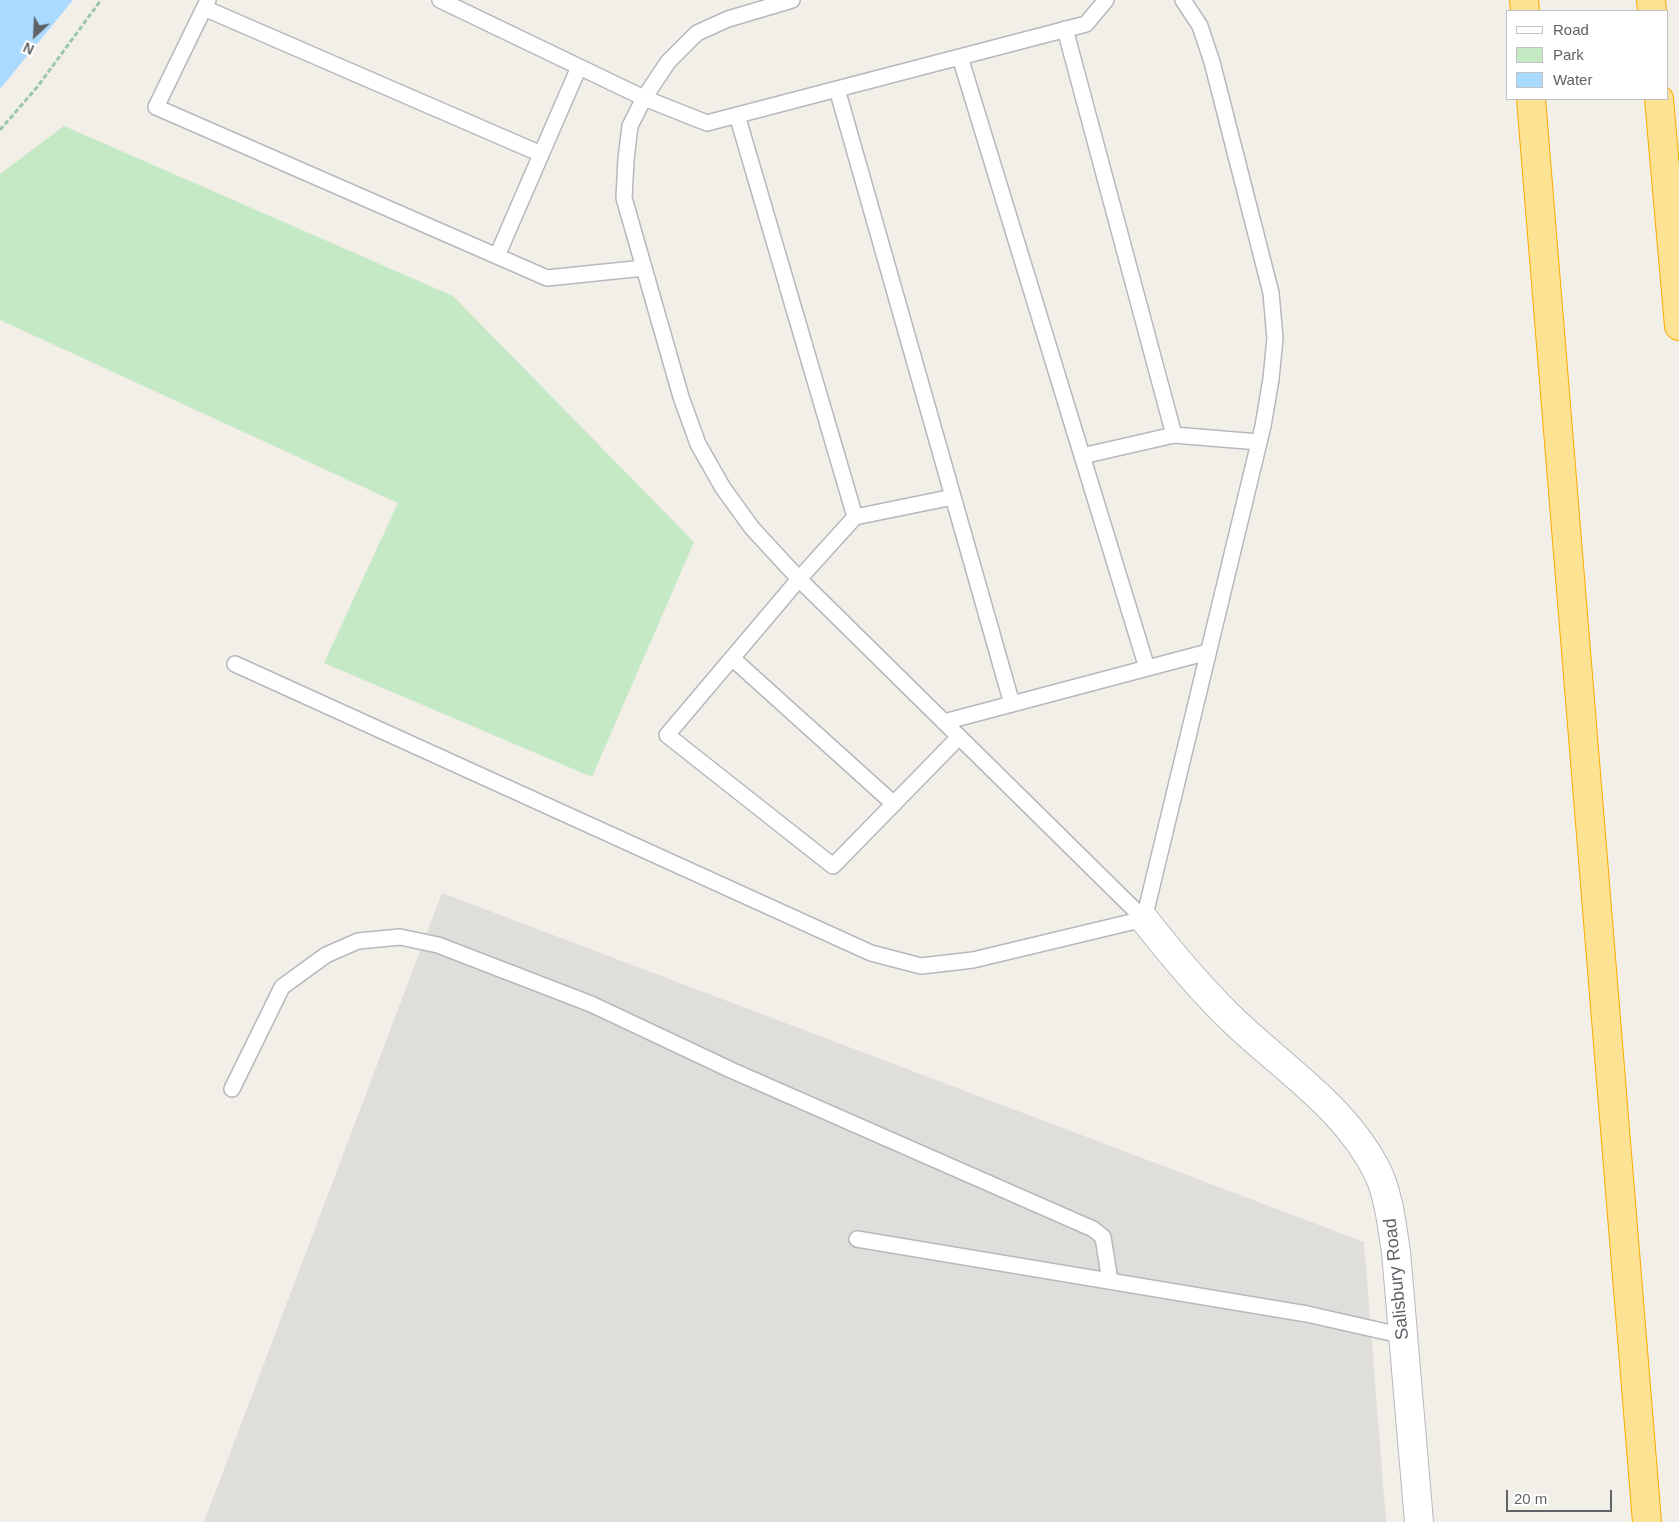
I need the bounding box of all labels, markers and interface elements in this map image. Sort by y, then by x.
north arrow [10,10,60,60]
legend [1506,10,1669,100]
text: Road [1553,21,1589,38]
text: N [21,39,37,58]
text: Park [1553,46,1584,63]
text: Water [1553,71,1592,88]
street label: Salisbury Road [1380,1217,1414,1341]
scale bar [1509,1480,1615,1512]
text: 20 m [1514,1490,1547,1507]

